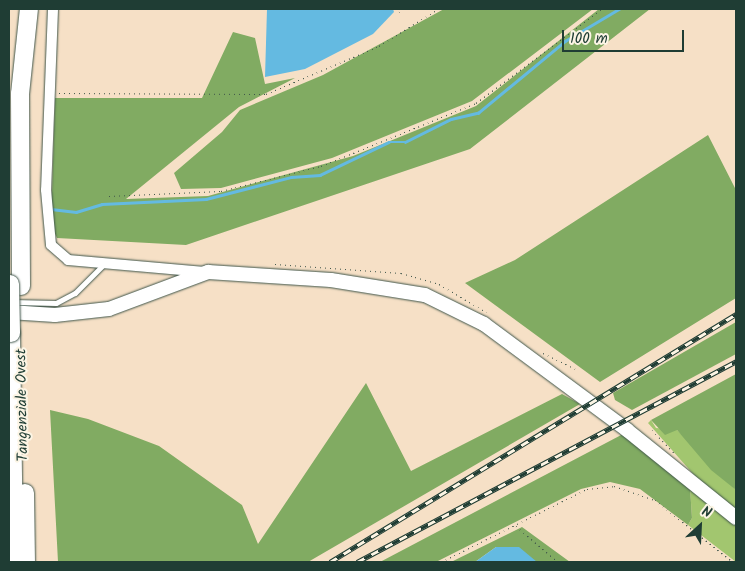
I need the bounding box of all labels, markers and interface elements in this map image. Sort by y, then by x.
scale bar [565,20,688,52]
text: 100 m [570,27,608,51]
street label: Tangenziale Ovest [13,348,33,462]
north arrow [675,501,725,551]
text: N [698,501,715,524]

